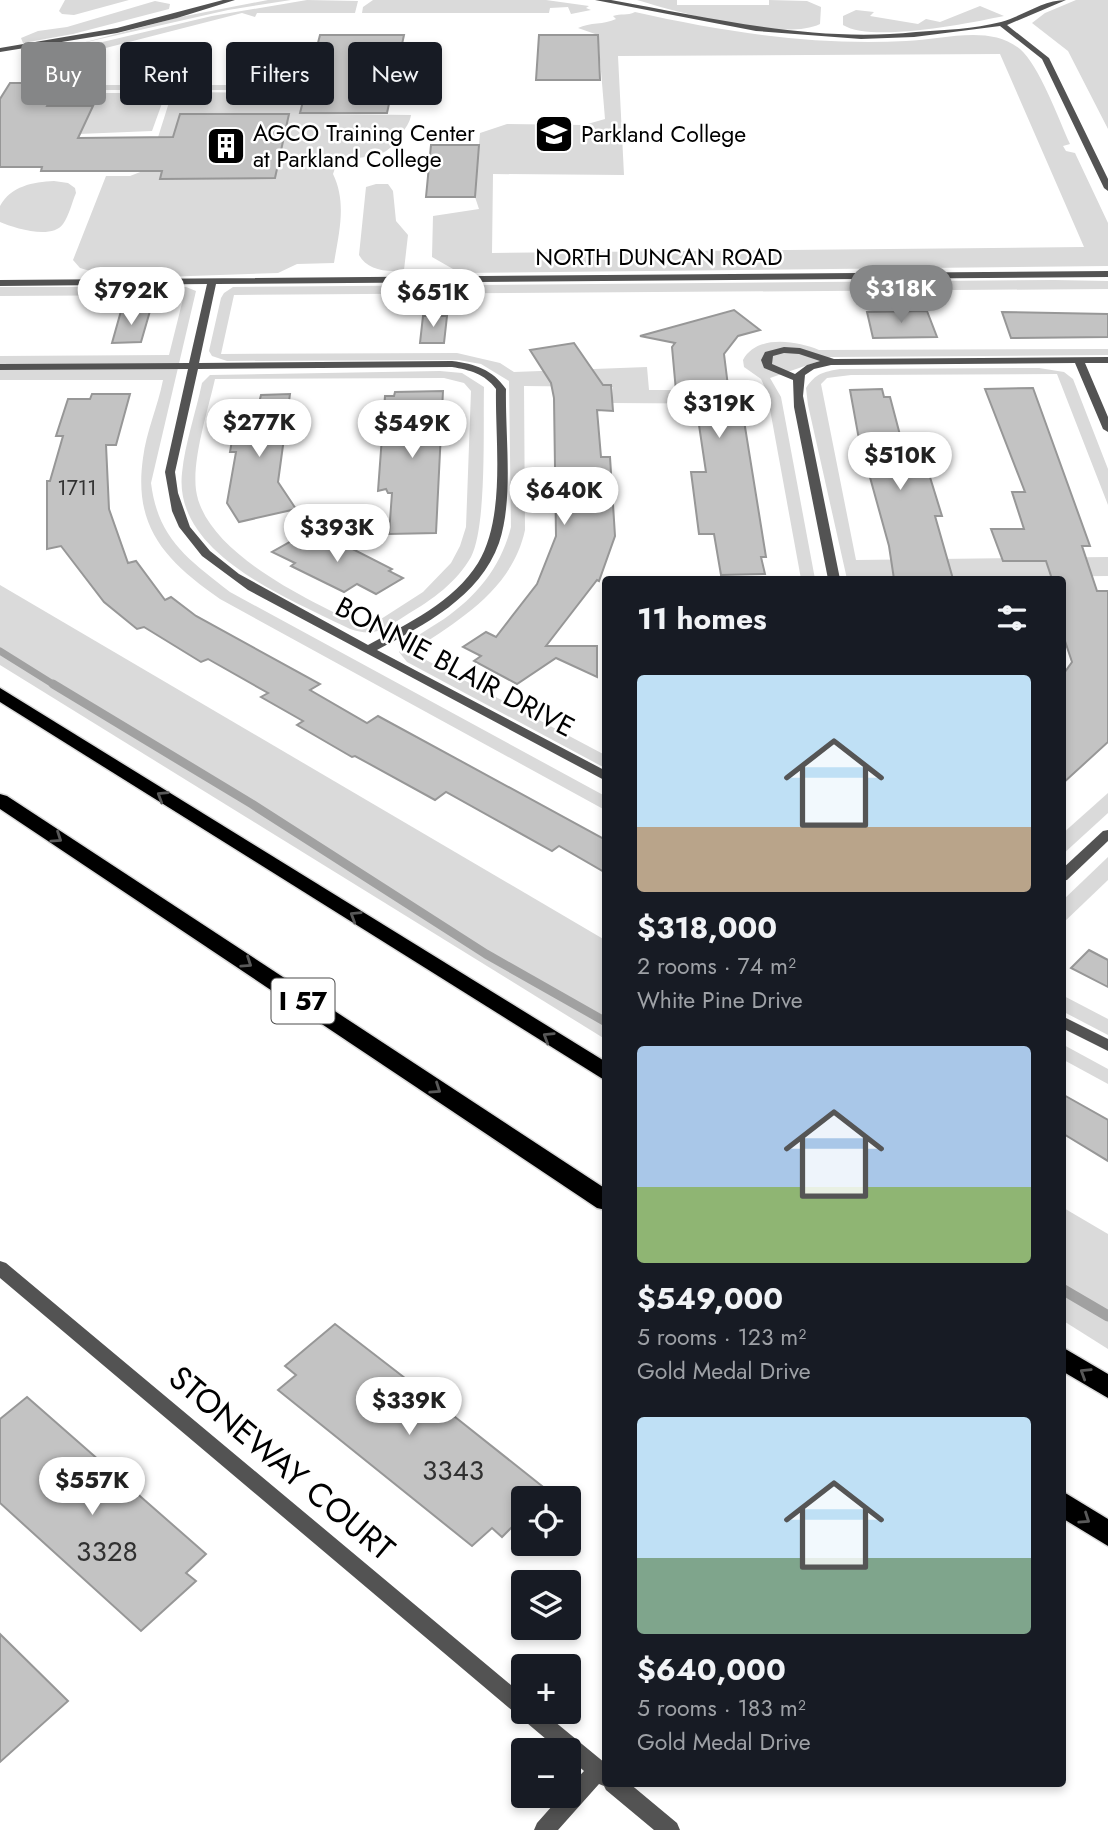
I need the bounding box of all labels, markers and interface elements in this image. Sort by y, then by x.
chip: Buy [21,42,106,105]
chip: Rent [120,42,212,105]
chip: Filters [226,42,334,105]
chip: New [348,42,442,105]
school or university icon: Parkland College [533,113,575,155]
place label: AGCO Training Center at Parkland College [253,116,475,176]
place label: Parkland College [581,117,746,151]
building icon: AGCO Training Center at Parkland College [205,125,247,167]
street label: NORTH DUNCAN ROAD [535,240,783,274]
pin: $318K [852,266,950,325]
pin: $792K [82,268,180,327]
pin: $651K [384,270,482,329]
text: $318K [866,271,936,305]
text: $792K [94,273,168,307]
text: $651K [397,275,469,309]
pin: $319K [670,380,768,440]
text: $319K [683,386,755,420]
pin: $277K [210,400,308,459]
pin: $549K [363,400,461,460]
text: $277K [222,405,296,439]
text: $549K [374,406,450,440]
pin: $510K [851,433,949,492]
text: $510K [864,438,936,472]
pin: $640K [515,468,613,527]
house number: 1711 [57,473,97,503]
text: $640K [525,473,603,507]
pin: $393K [288,504,386,564]
text: $393K [300,510,374,544]
street label: BONNIE BLAIR DRIVE [328,587,582,747]
text: 11 homes [637,597,767,640]
icon: filters [993,599,1031,637]
icon: home [771,720,897,846]
one-way arrow [156,791,169,804]
one-way arrow [49,830,62,842]
text: $318,000 [637,906,777,949]
one-way arrow [349,912,362,925]
text: 2 rooms · 74 m² [637,949,796,983]
one-way arrow [239,955,252,968]
road number: I 57 [272,978,334,1024]
text: White Pine Drive [637,983,803,1017]
one-way arrow [542,1032,555,1045]
one-way arrow [429,1081,442,1094]
icon: home [771,1091,897,1217]
text: $549,000 [637,1277,783,1320]
text: 5 rooms · 123 m² [637,1320,806,1354]
street label: STONEWAY COURT [159,1354,406,1572]
text: Gold Medal Drive [637,1354,811,1388]
one-way arrow [1080,1368,1093,1381]
pin: $339K [360,1378,458,1437]
text: $339K [372,1383,446,1417]
house number: 3343 [422,1450,484,1491]
pin: $557K [43,1458,141,1517]
icon: home [771,1462,897,1588]
text: $557K [55,1463,129,1497]
map controls [511,1486,581,1808]
button: locate [511,1486,581,1556]
one-way arrow [1077,1510,1090,1523]
house number: 3328 [76,1531,138,1572]
button: layers [511,1570,581,1640]
text: $640,000 [637,1648,786,1691]
button: + [511,1654,581,1724]
text: 5 rooms · 183 m² [637,1691,806,1725]
text: Gold Medal Drive [637,1725,811,1759]
button: − [511,1738,581,1808]

